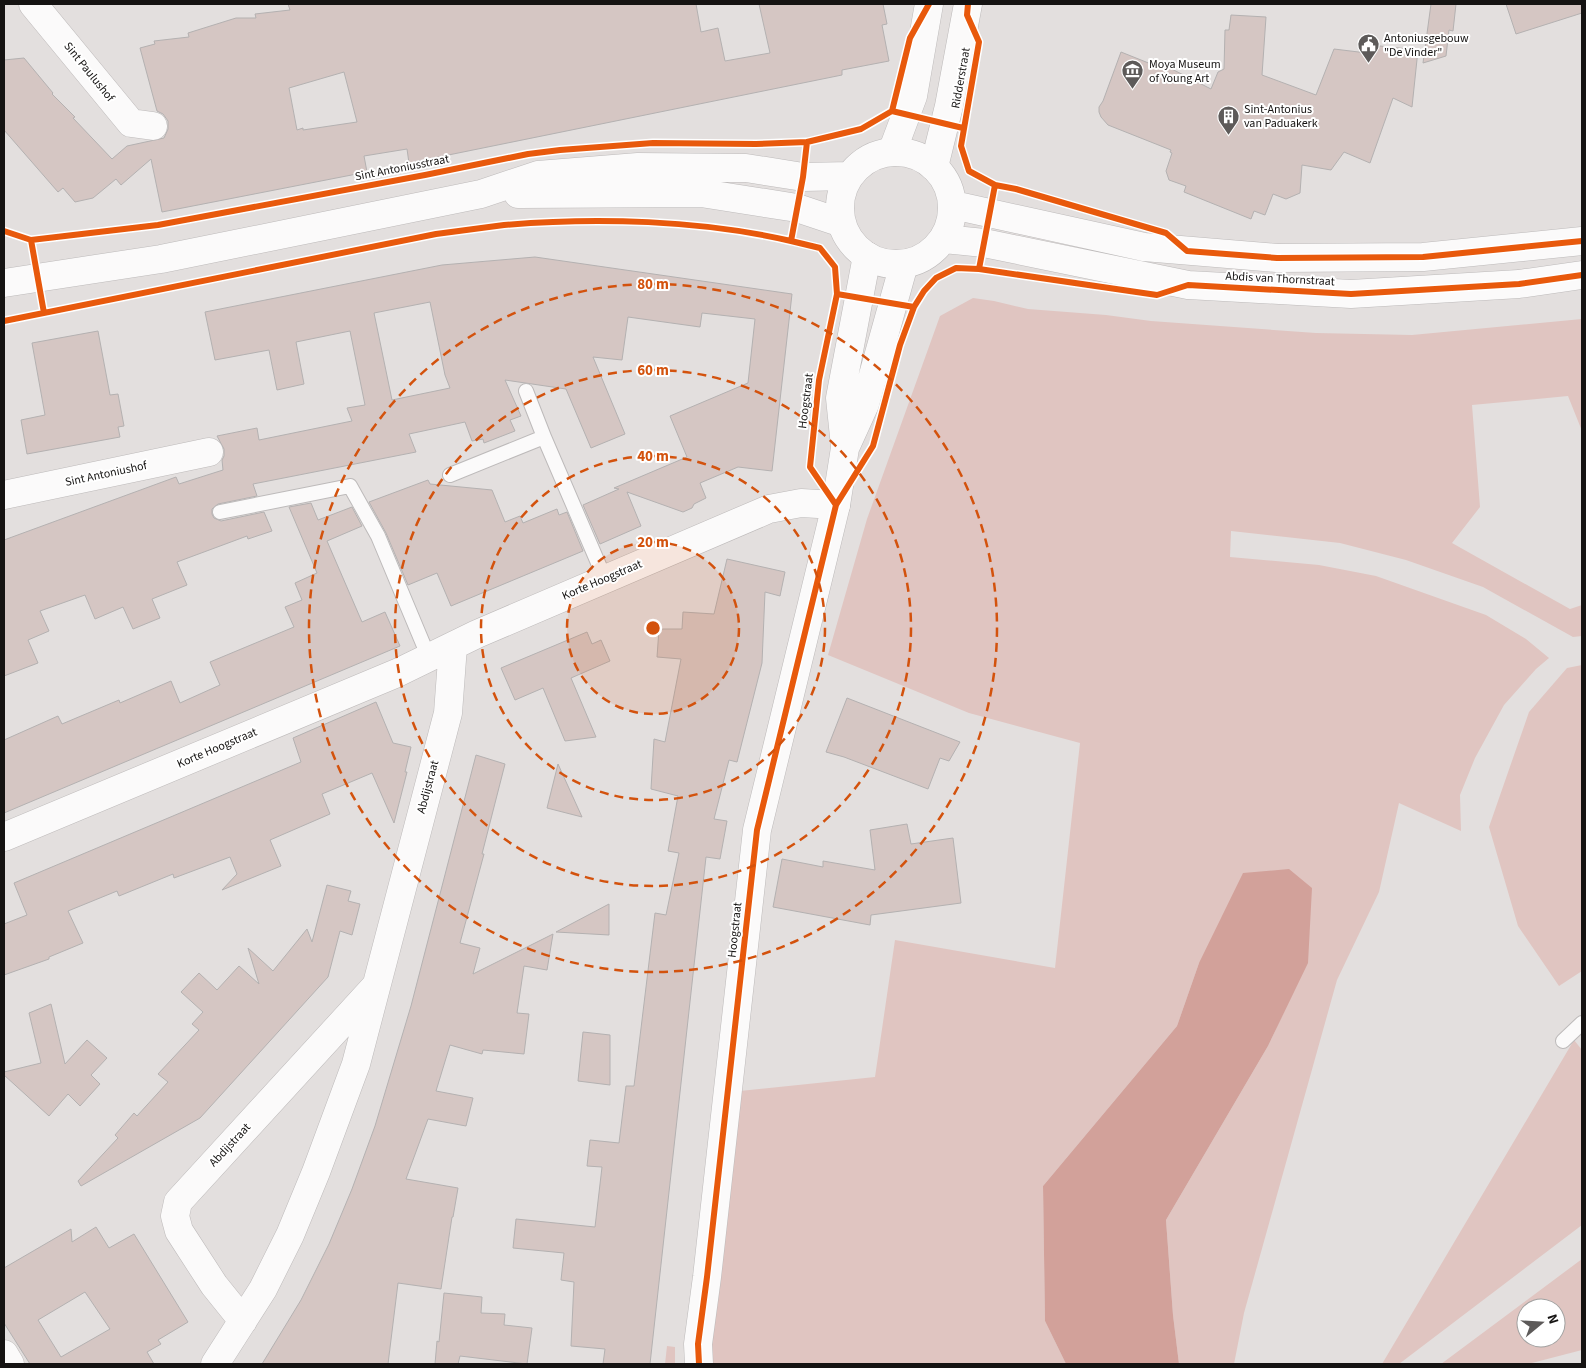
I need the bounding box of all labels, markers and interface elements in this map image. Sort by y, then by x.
place label: Antoniusgebouw "De Vinder" [1384,30,1469,61]
public building icon: Antoniusgebouw "De Vinder" [1356,33,1380,64]
street label: Sint Paulushof [60,39,119,106]
street label: Ridderstraat [947,46,975,110]
place label: Moya Museum of Young Art [1149,56,1221,87]
museum icon: Moya Museum of Young Art [1121,59,1145,90]
place label: Sint-Antonius van Paduakerk [1244,101,1318,132]
building icon: Sint-Antonius van Paduakerk [1216,104,1240,135]
street label: Sint Antoniusstraat [353,151,451,185]
street label: Abdis van Thornstraat [1225,268,1335,290]
text: 80 m [637,274,669,295]
text: 60 m [637,360,669,381]
street label: Hoogstraat [794,372,818,430]
text: 40 m [637,446,669,467]
street label: Sint Antoniushof [63,457,149,491]
text: 20 m [637,532,669,553]
street label: Korte Hoogstraat [559,555,645,605]
centre of rings [644,619,662,637]
street label: Korte Hoogstraat [174,723,260,773]
street label: Abdijstraat [413,759,443,815]
street label: Hoogstraat [724,901,746,959]
street label: Abdijstraat [205,1119,255,1171]
north arrow [1516,1298,1566,1348]
text: N [1541,1312,1563,1327]

